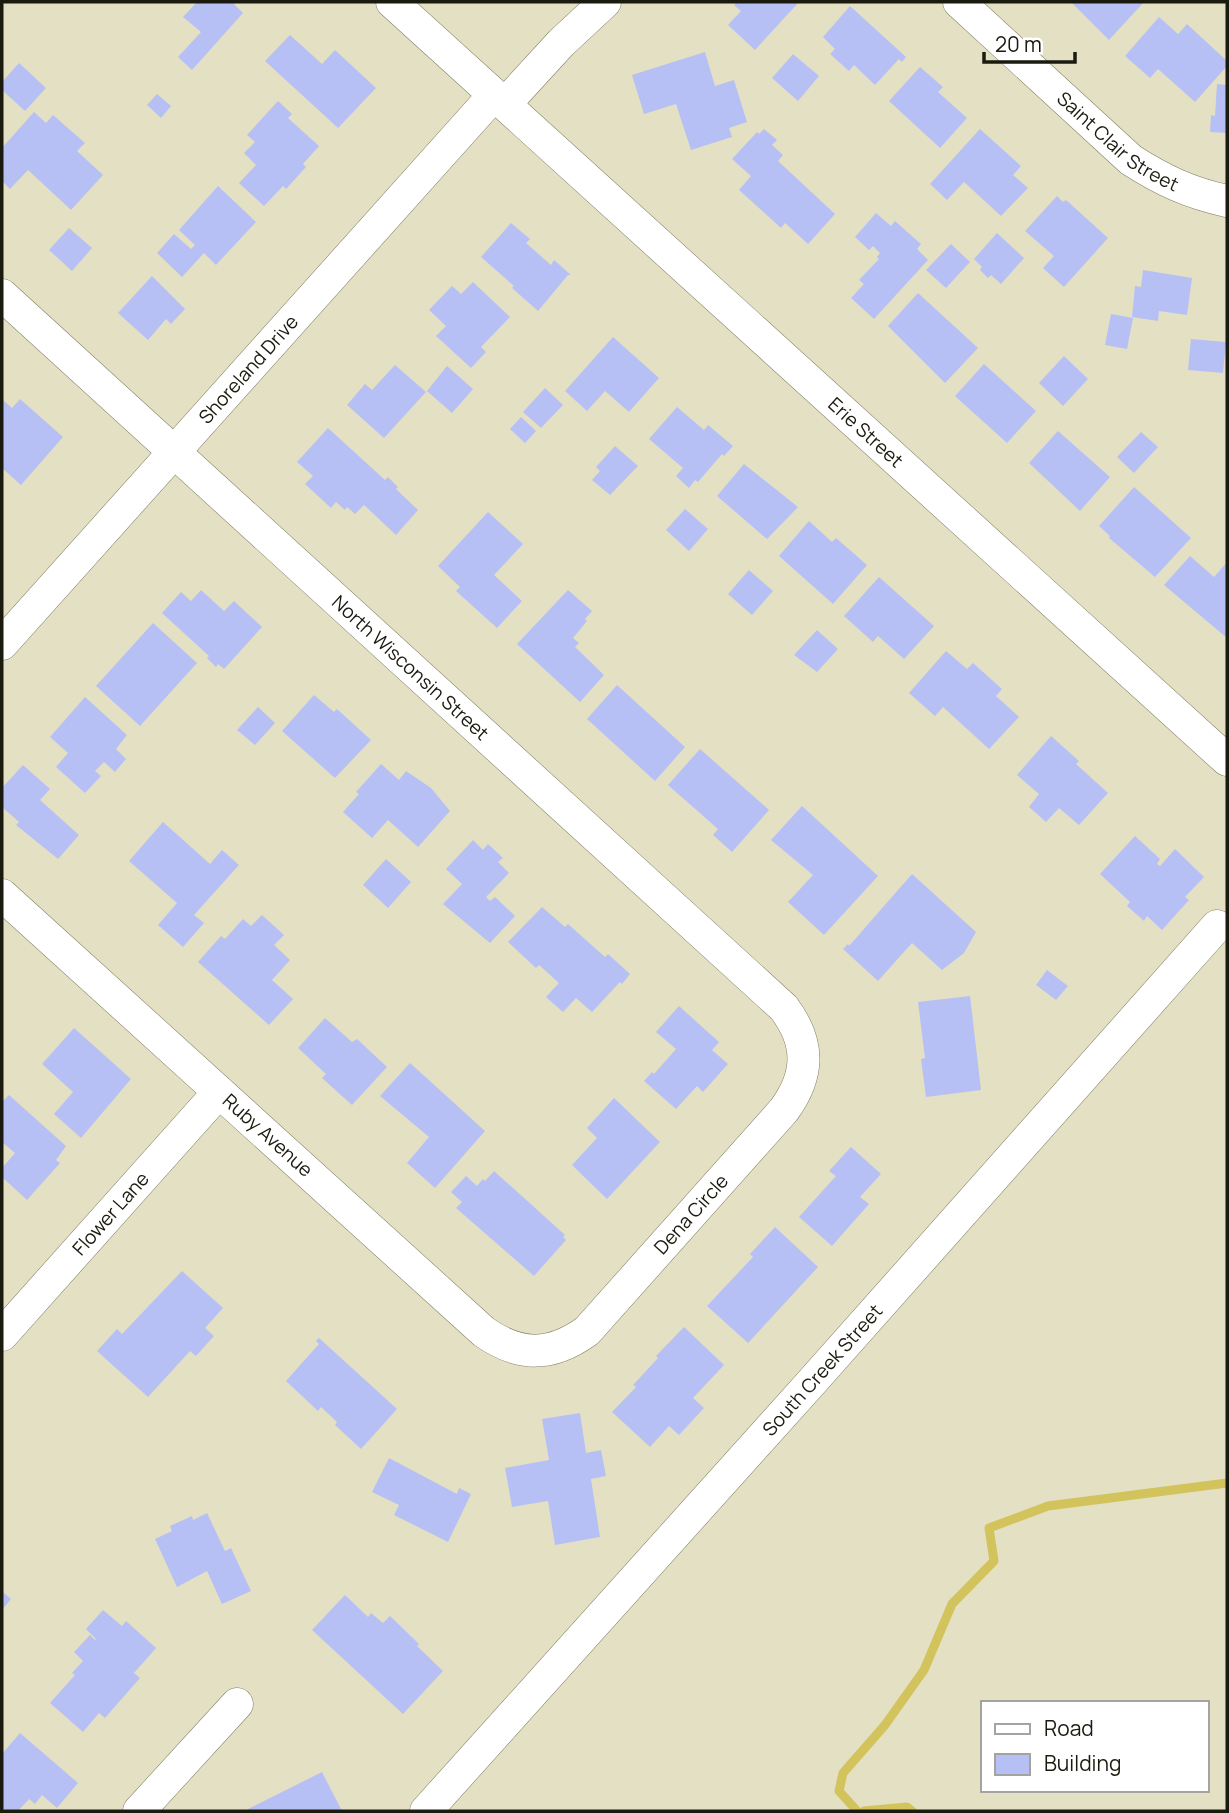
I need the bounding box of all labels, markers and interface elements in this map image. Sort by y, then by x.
scale bar [984,21,1075,65]
text: 20 m [995,30,1042,58]
street label: Saint Clair Street [1051,85,1183,197]
street label: Shoreland Drive [193,309,304,429]
street label: Erie Street [823,391,909,473]
street label: North Wisconsin Street [327,589,495,746]
street label: Ruby Avenue [217,1088,319,1182]
street label: Flower Lane [66,1166,155,1261]
street label: Dena Circle [648,1168,734,1260]
street label: South Creek Street [756,1298,888,1441]
legend [981,1701,1208,1792]
text: Road [1044,1714,1094,1742]
text: Building [1044,1749,1121,1777]

